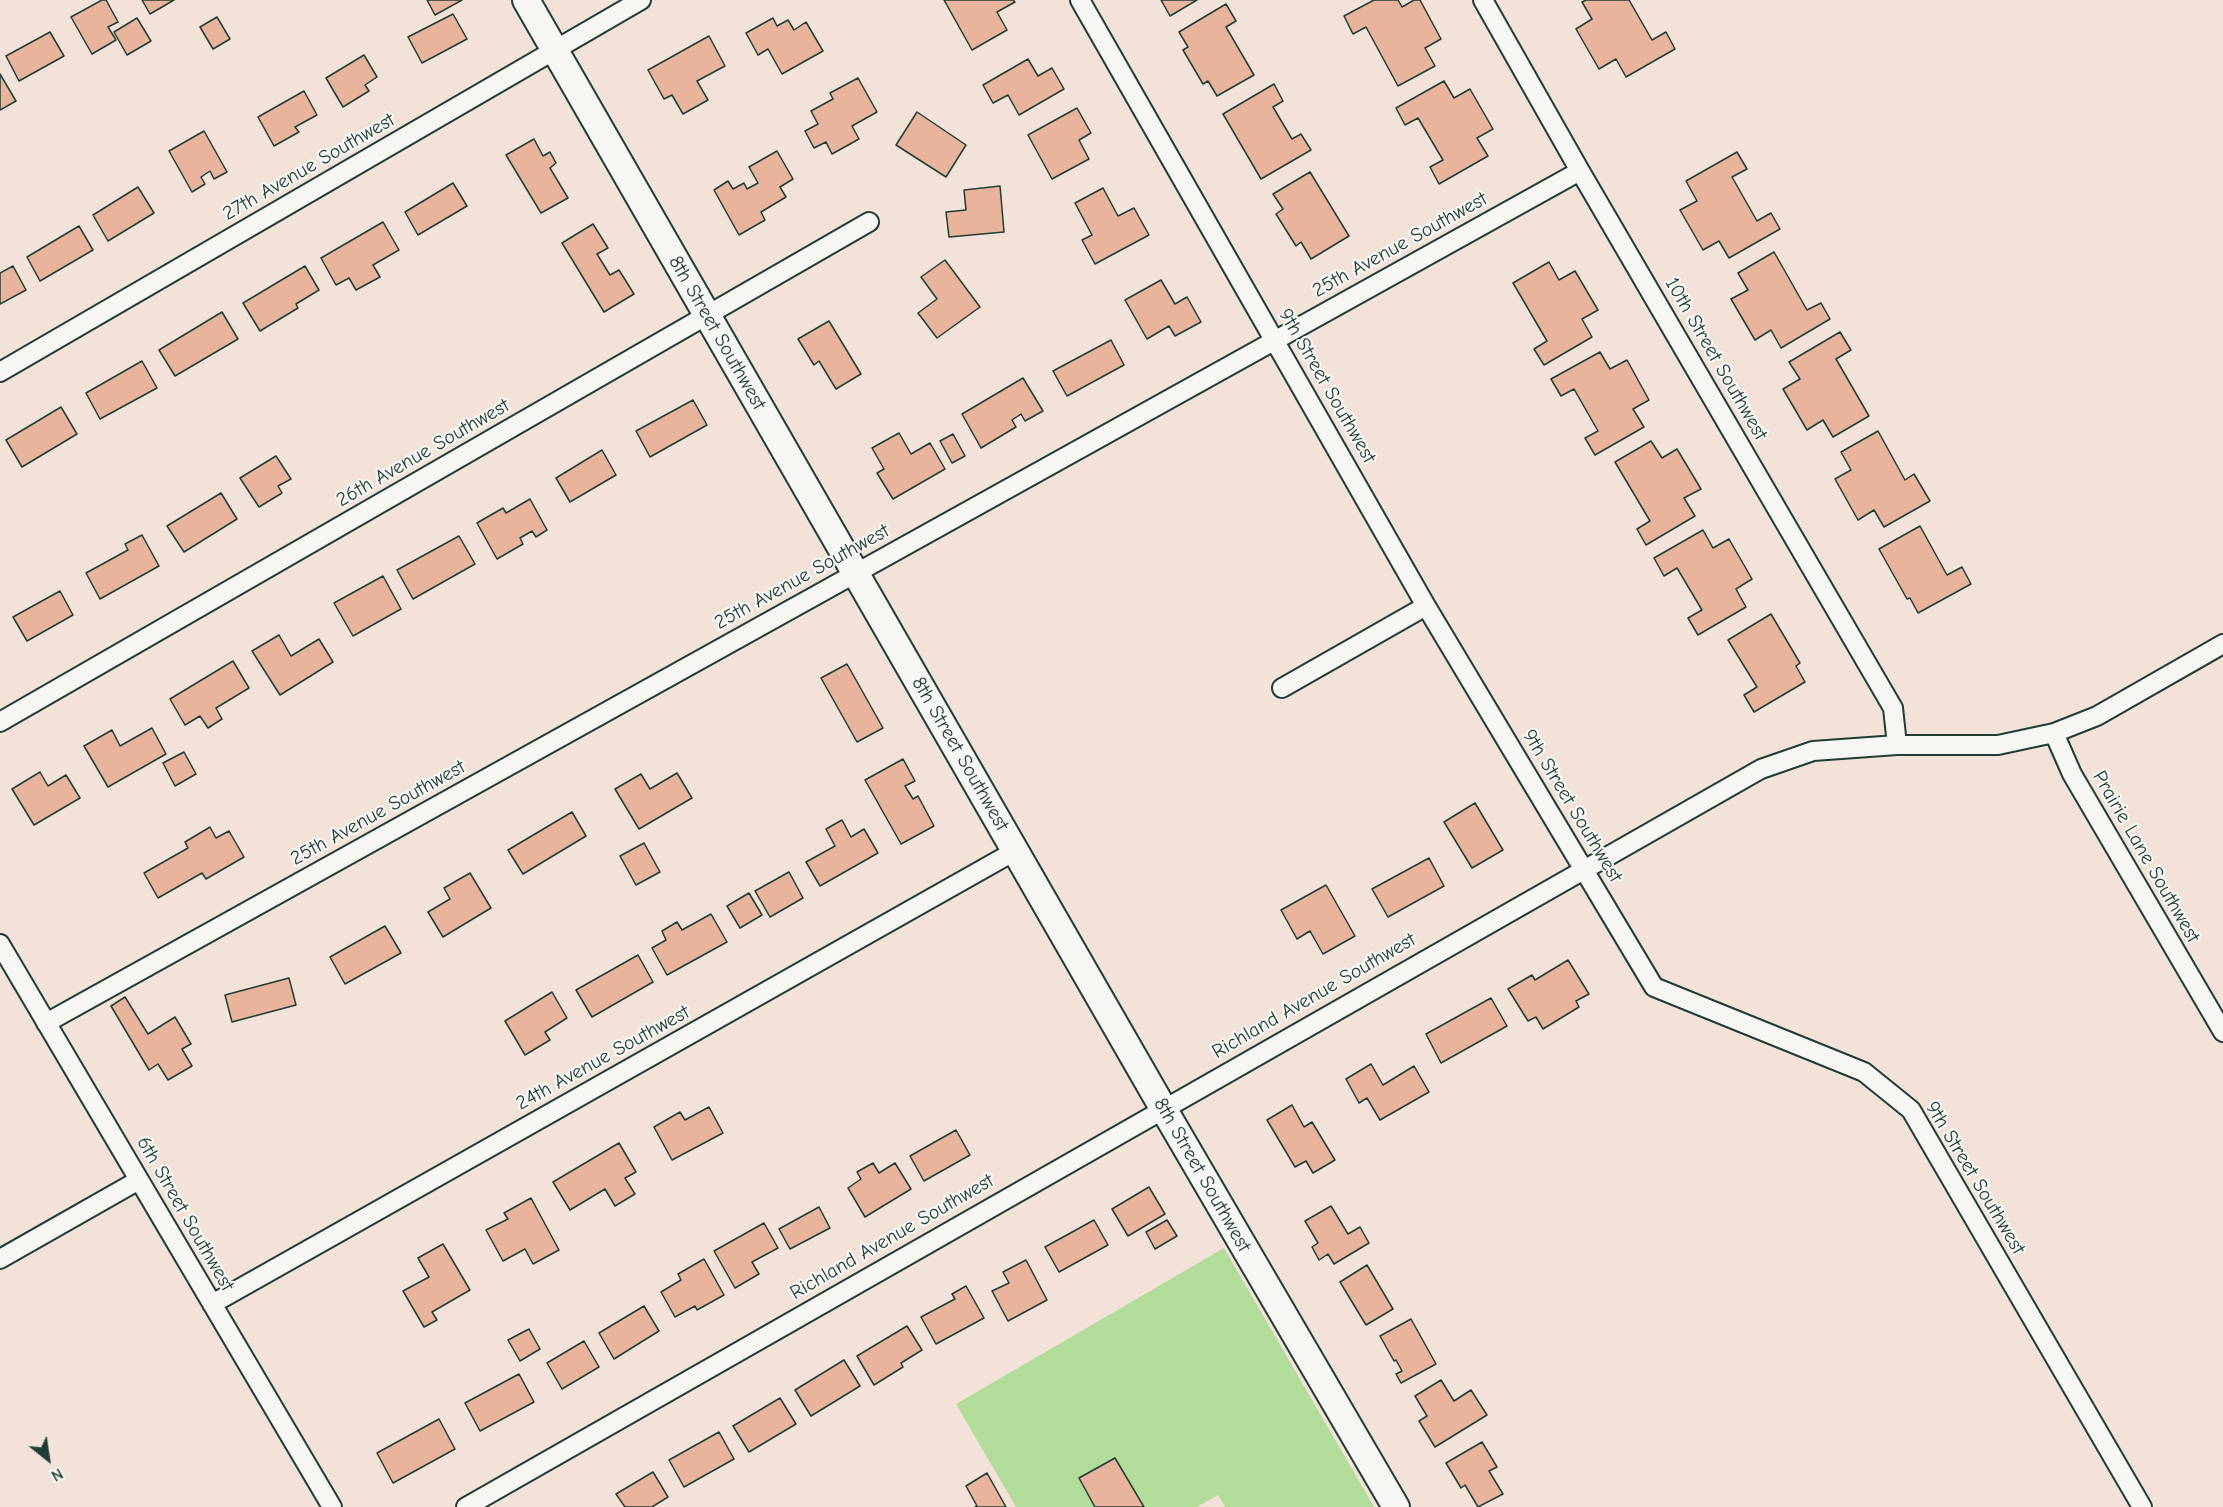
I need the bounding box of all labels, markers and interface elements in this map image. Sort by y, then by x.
street label: 27th Avenue Southwest [219,108,399,226]
street label: 25th Avenue Southwest [1308,187,1492,303]
street label: 8th Street Southwest [663,252,771,414]
street label: 10th Street Southwest [1660,273,1772,445]
street label: 9th Street Southwest [1273,304,1381,468]
street label: 26th Avenue Southwest [332,394,514,512]
street label: 25th Avenue Southwest [710,519,894,635]
street label: 8th Street Southwest [906,673,1014,835]
street label: 9th Street Southwest [1517,725,1627,887]
street label: 25th Avenue Southwest [286,755,470,871]
street label: Prairie Lane Southwest [2087,767,2205,947]
street label: Richland Avenue Southwest [1208,928,1420,1064]
street label: 24th Avenue Southwest [512,1000,694,1116]
street label: 8th Street Southwest [1148,1094,1256,1256]
street label: 9th Street Southwest [1920,1097,2030,1259]
street label: 6th Street Southwest [131,1132,239,1296]
street label: Richland Avenue Southwest [786,1169,998,1305]
north arrow [18,1429,78,1489]
text: N [48,1464,66,1485]

